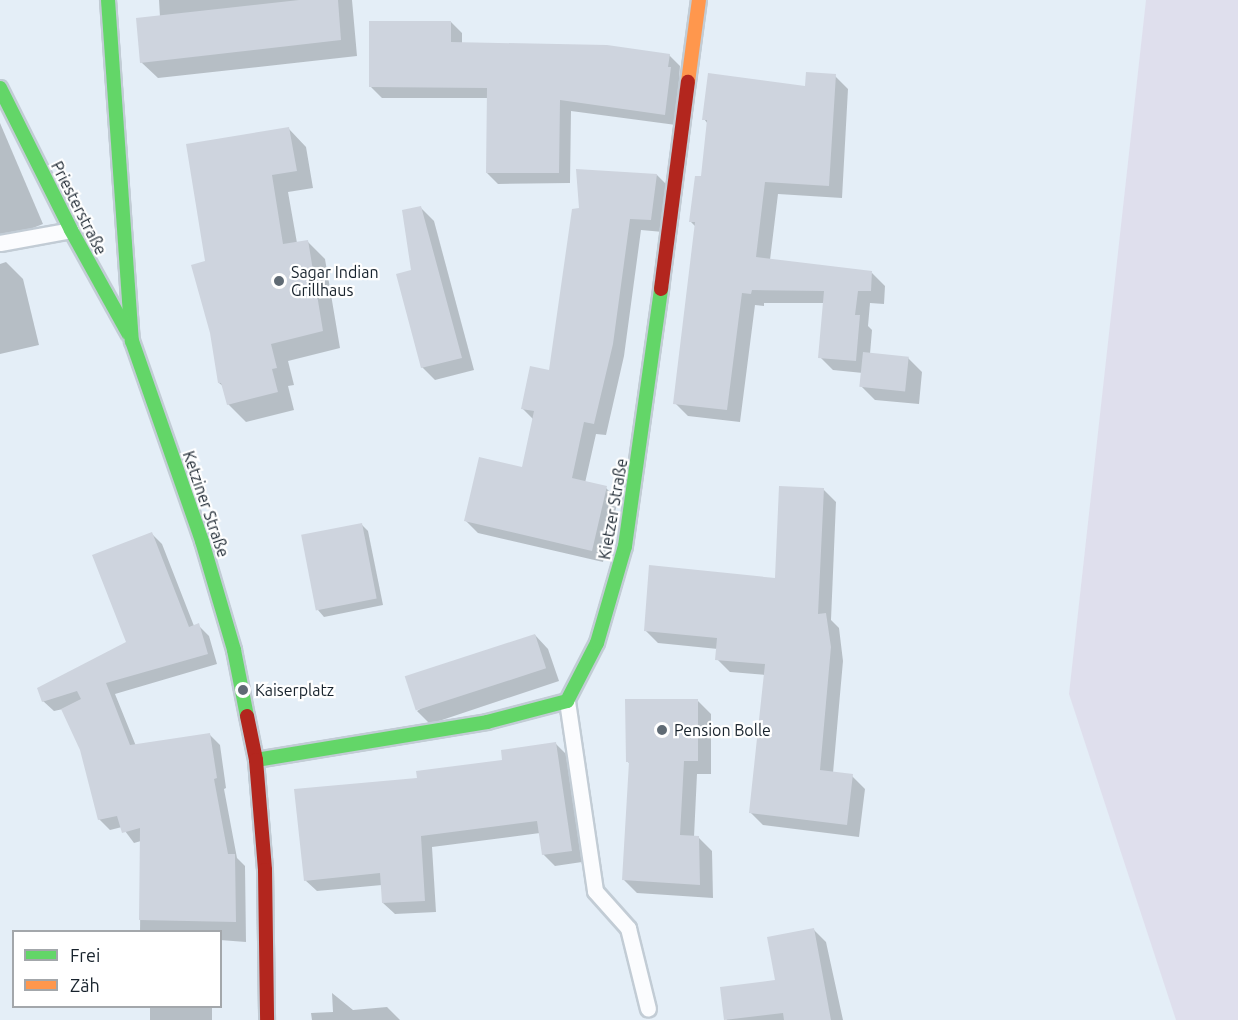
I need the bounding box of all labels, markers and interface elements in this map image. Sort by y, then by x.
street label: Priesterstraße [47,158,111,258]
place label: Sagar Indian Grillhaus [291,262,379,300]
marker: Sagar Indian Grillhaus [272,274,286,288]
street label: Ketziner Straße [179,448,233,560]
street label: Kietzer Straße [595,457,631,561]
place label: Kaiserplatz [255,680,334,700]
marker: Kaiserplatz [236,683,250,697]
place label: Pension Bolle [674,720,771,740]
marker: Pension Bolle [655,723,669,737]
legend [12,930,222,1008]
text: Frei [70,945,100,965]
text: Zäh [70,975,100,995]

